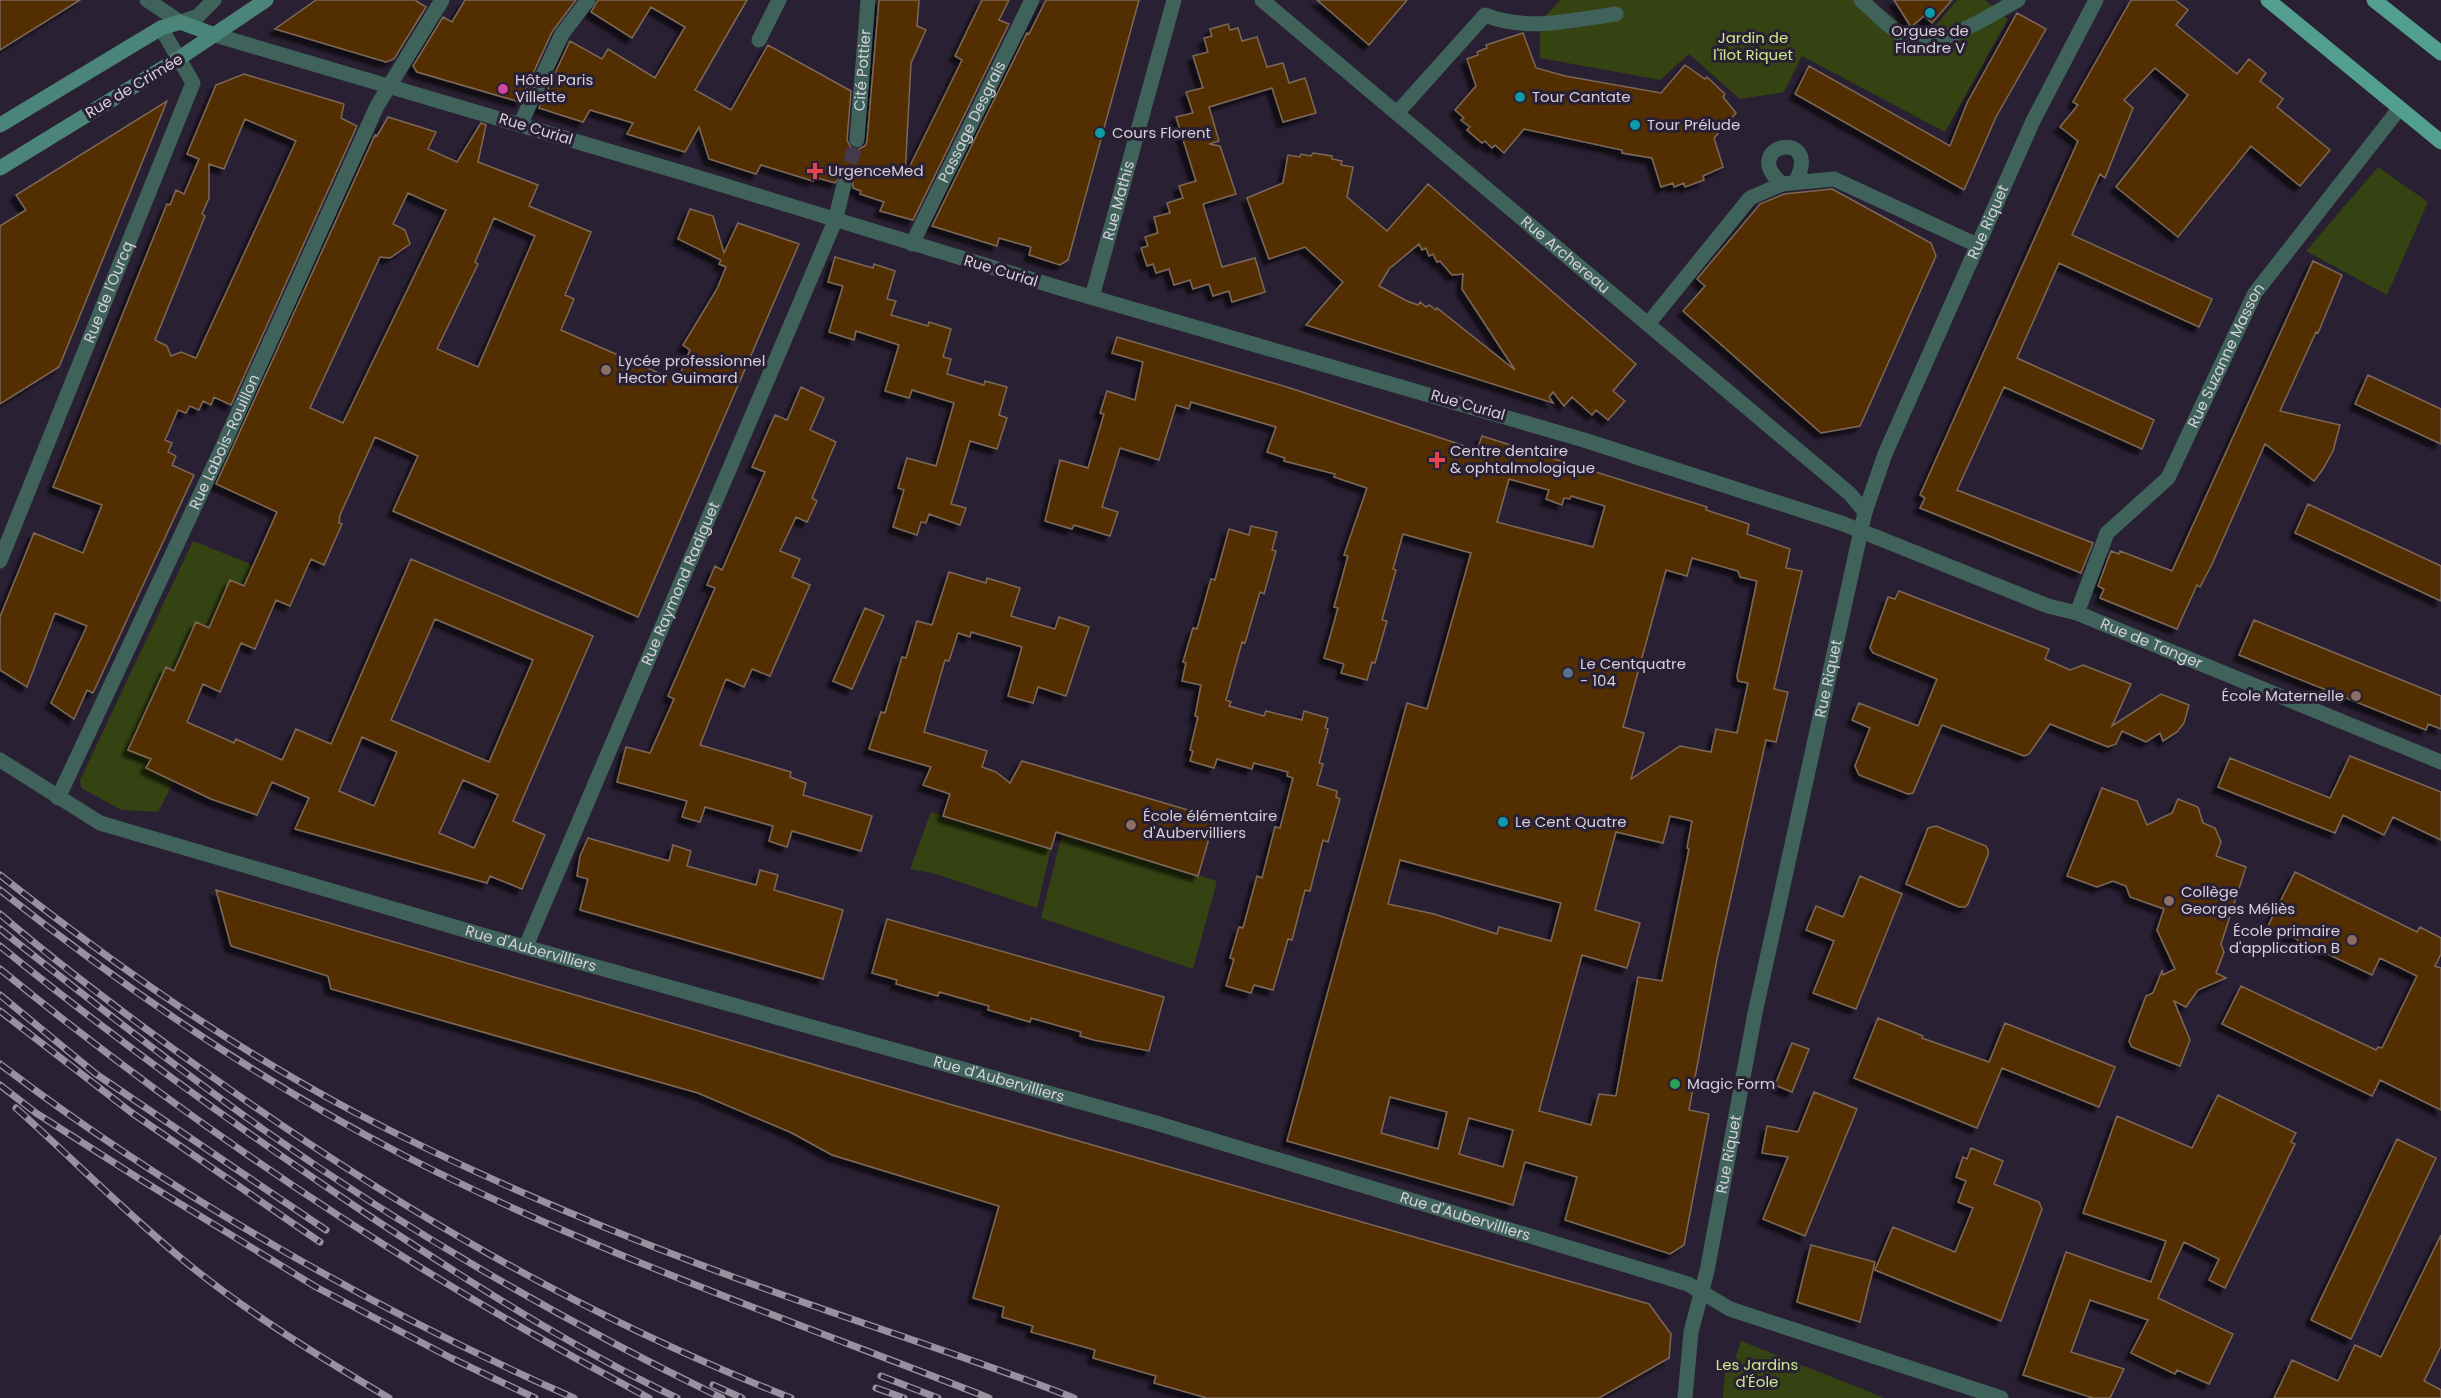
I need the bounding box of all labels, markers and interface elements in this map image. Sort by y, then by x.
marker: Orgues de Flandre V [1923,6,1937,20]
place label: Orgues de Flandre V [1891,20,1969,58]
park label: Jardin de l'îlot Riquet [1713,27,1793,65]
street label: Cité Pottier [848,28,876,112]
street label: Rue de Crimée [81,48,186,123]
street label: Passage Desgrais [933,57,1010,186]
place label: Hôtel Paris Villette [515,69,594,107]
marker: Hôtel Paris Villette [496,82,510,96]
place label: Tour Cantate [1532,86,1631,107]
marker: Tour Cantate [1513,90,1527,104]
street label: Rue Curial [497,107,576,150]
place label: Tour Prélude [1647,114,1740,135]
marker: Tour Prélude [1628,118,1642,132]
place label: Cours Florent [1112,122,1211,143]
marker: Cours Florent [1093,126,1107,140]
street label: Rue Mathis [1097,158,1139,243]
place label: UrgenceMed [828,160,924,181]
marker: UrgenceMed [806,162,824,180]
street label: Rue Riquet [1962,181,2013,262]
street label: Rue Archereau [1516,211,1615,298]
street label: Rue de l'Ourcq [78,238,138,346]
street label: Rue Curial [962,249,1041,292]
street label: Rue Suzanne Masson [2182,278,2269,431]
place label: Lycée professionnel Hector Guimard [618,350,765,388]
marker: Lycée professionnel Hector Guimard [599,363,613,377]
street label: Rue Labois-Rouillon [184,371,264,513]
street label: Rue Curial [1429,384,1508,425]
place label: Centre dentaire & ophtalmologique [1450,440,1595,478]
marker: Centre dentaire & ophtalmologique [1428,451,1446,469]
street label: Rue Raymond Radiguet [636,498,724,669]
street label: Rue de Tanger [2097,613,2206,673]
street label: Rue Riquet [1809,638,1847,720]
place label: Le Centquatre - 104 [1580,653,1686,691]
marker: Le Centquatre - 104 [1561,666,1575,680]
place label: École Maternelle [2222,685,2344,706]
marker: École Maternelle [2349,689,2363,703]
place label: École élémentaire d'Aubervilliers [1143,805,1277,843]
place label: Le Cent Quatre [1515,811,1627,832]
marker: Le Cent Quatre [1496,815,1510,829]
marker: École élémentaire d'Aubervilliers [1124,818,1138,832]
place label: Collège Georges Méliès [2181,881,2295,919]
marker: Collège Georges Méliès [2162,894,2176,908]
street label: Rue d'Aubervilliers [463,920,599,976]
place label: École primaire d'application B [2229,920,2340,958]
marker: École primaire d'application B [2345,933,2359,947]
street label: Rue d'Aubervilliers [931,1050,1067,1107]
place label: Magic Form [1687,1073,1775,1094]
marker: Magic Form [1668,1077,1682,1091]
street label: Rue Riquet [1711,1113,1746,1195]
street label: Rue d'Aubervilliers [1397,1186,1533,1246]
park label: Les Jardins d'Éole [1716,1354,1798,1392]

